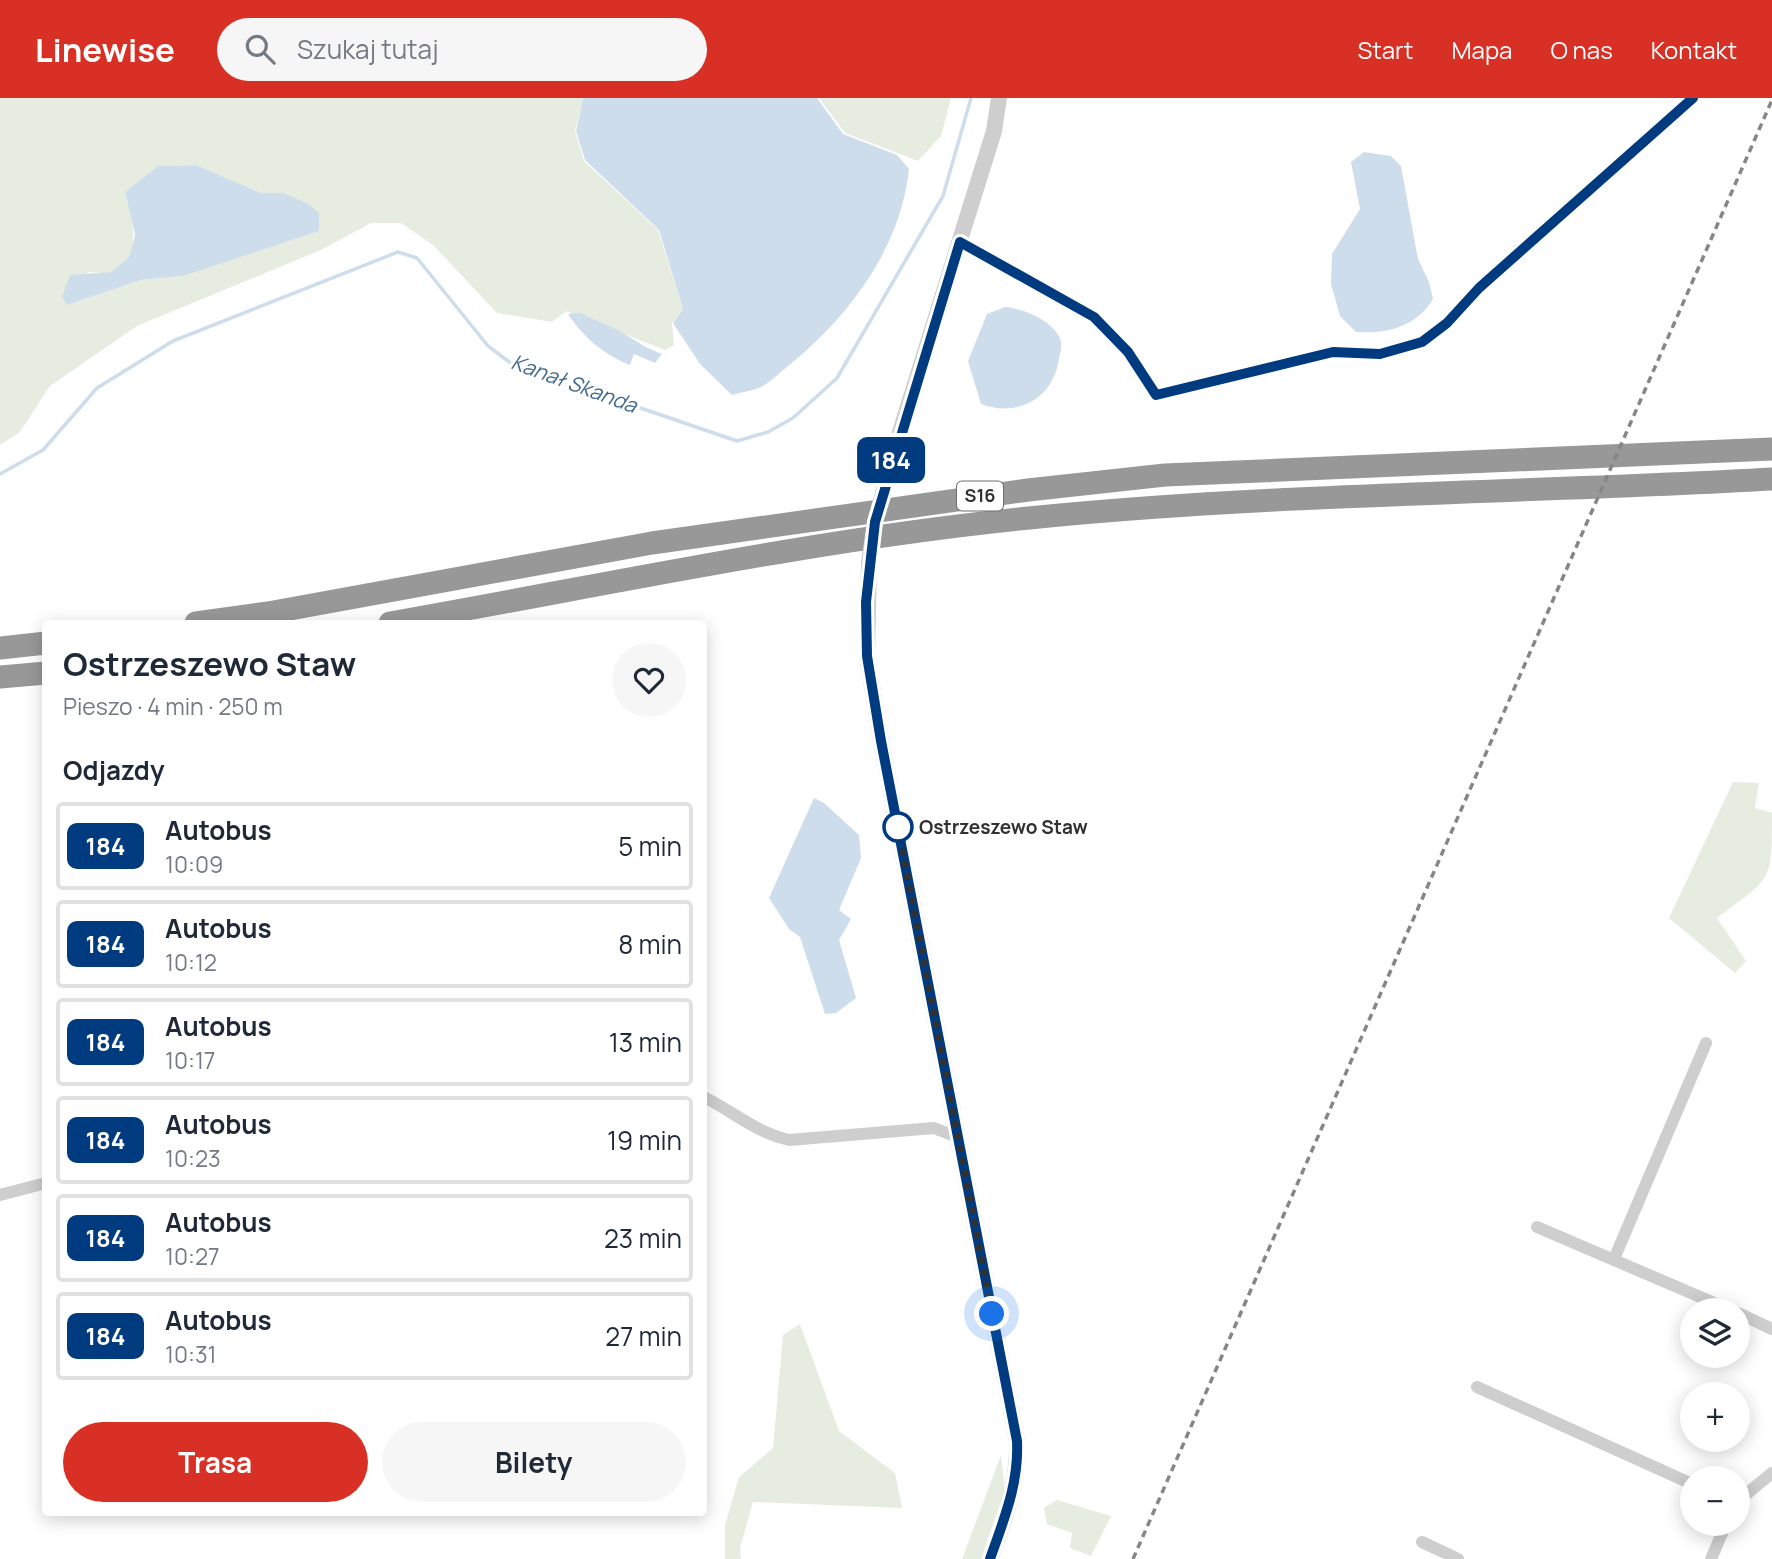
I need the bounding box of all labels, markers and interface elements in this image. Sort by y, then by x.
search box [217,18,707,81]
text: Linewise [35,27,175,72]
icon: search [241,30,279,68]
text: Szukaj tutaj [297,31,438,67]
text: Start [1357,33,1413,66]
text: Mapa [1451,33,1512,66]
text: O nas [1550,33,1613,66]
text: Kontakt [1651,33,1737,66]
water label: Kanał Skanda [508,347,642,419]
line badge: 184 [851,437,931,483]
text: 184 [871,443,911,476]
road number: S16 [957,482,1003,510]
text: Ostrzeszewo Staw [63,641,356,686]
button: heart [612,643,686,717]
text: Pieszo · 4 min · 250 m [63,690,283,722]
text: Odjazdy [63,752,164,788]
text: Autobus [165,812,272,848]
marker: Ostrzeszewo Staw [883,812,913,842]
place label: Ostrzeszewo Staw [919,814,1088,840]
text: 5 min [618,828,682,864]
text: 184 [86,829,125,862]
text: 10:09 [165,848,223,880]
text: Autobus [165,910,272,946]
text: 8 min [618,926,682,962]
text: 184 [86,927,125,960]
text: 10:12 [165,946,217,978]
text: Autobus [165,1008,272,1044]
text: 13 min [609,1024,682,1060]
text: 184 [86,1025,125,1058]
text: 10:17 [165,1044,215,1076]
text: Autobus [165,1106,272,1142]
text: 19 min [607,1122,682,1158]
text: 184 [86,1123,125,1156]
text: 10:23 [165,1142,221,1174]
text: Autobus [165,1204,272,1240]
text: 23 min [604,1220,682,1256]
text: 184 [86,1221,125,1254]
text: 10:27 [165,1240,220,1272]
your location [974,1296,1009,1331]
map controls [1680,1298,1750,1536]
button: layers [1680,1298,1750,1368]
text: Autobus [165,1302,272,1338]
text: 27 min [605,1318,682,1354]
text: 184 [86,1319,125,1352]
text: 10:31 [165,1338,217,1370]
button: + [1680,1382,1750,1452]
button: Trasa [63,1422,368,1502]
button: Bilety [382,1422,686,1502]
button: − [1680,1466,1750,1536]

